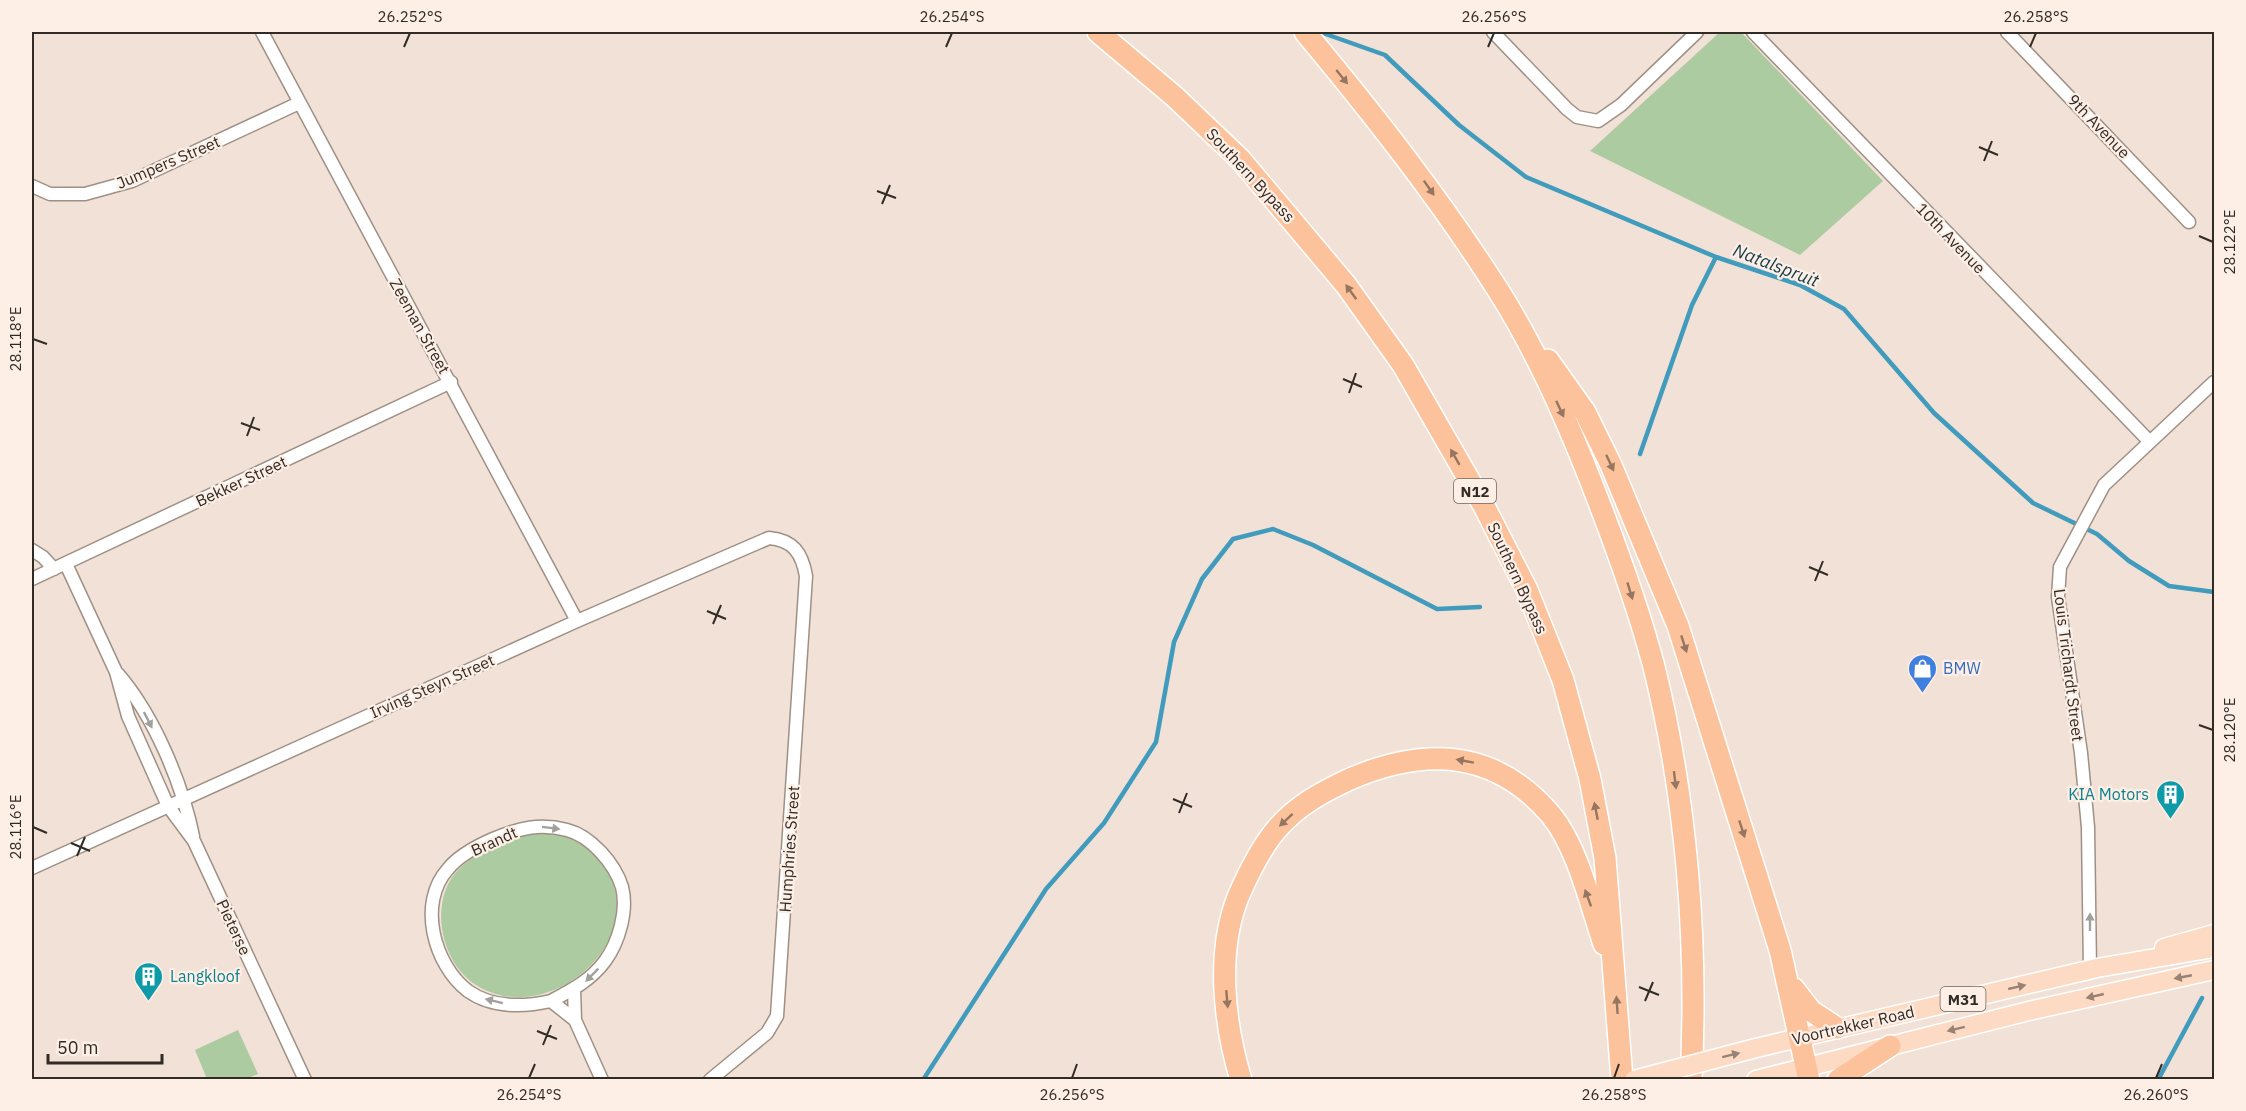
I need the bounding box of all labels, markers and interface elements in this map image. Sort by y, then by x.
text: 26.252°S [378,7,442,26]
text: 26.254°S [920,7,984,26]
text: 26.256°S [1462,7,1526,26]
text: 26.258°S [2004,7,2068,26]
one-way arrow [1336,69,1349,85]
street label: 9th Avenue [2063,90,2135,162]
street label: Southern Bypass [1202,124,1300,226]
street label: Jumpers Street [113,131,223,193]
one-way arrow [1423,179,1434,196]
street label: 10th Avenue [1912,198,1990,278]
text: 28.122°E [2220,210,2239,274]
water label: Natalspruit [1730,238,1823,292]
street label: Zeeman Street [386,275,454,377]
one-way arrow [1345,285,1357,301]
text: 28.118°E [6,307,25,371]
one-way arrow [1556,401,1565,418]
one-way arrow [1450,448,1460,465]
street label: Bekker Street [192,451,290,511]
one-way arrow [1606,455,1615,472]
road number: N12 [1454,479,1496,503]
street label: Southern Bypass [1483,519,1553,637]
one-way arrow [1626,582,1635,600]
street label: Louis Trichardt Street [2050,587,2088,743]
one-way arrow [1680,635,1689,653]
street label: Irving Steyn Street [367,650,497,722]
shop icon: BMW [1906,652,1938,694]
place label: BMW [1943,658,1981,678]
text: 28.120°E [2220,698,2239,762]
one-way arrow [143,712,153,729]
one-way arrow [1455,756,1474,765]
one-way arrow [1671,771,1680,790]
building icon: KIA Motors [2154,778,2186,820]
place label: KIA Motors [2068,784,2149,804]
street label: Humphries Street [775,785,803,913]
text: 28.116°E [6,795,25,859]
one-way arrow [1591,802,1600,821]
one-way arrow [1279,813,1294,827]
one-way arrow [1738,820,1747,838]
street label: Brandt [468,822,520,860]
one-way arrow [541,823,560,832]
one-way arrow [1583,889,1592,907]
street label: Pieterse [212,896,256,958]
one-way arrow [2085,913,2095,932]
building icon: Langkloof [133,960,165,1002]
place label: Langkloof [170,966,240,986]
one-way arrow [585,967,599,981]
one-way arrow [2173,973,2192,982]
one-way arrow [2008,982,2027,991]
road number: M31 [1940,987,1986,1011]
one-way arrow [1222,989,1232,1008]
one-way arrow [2085,992,2104,1001]
one-way arrow [485,996,503,1005]
one-way arrow [1612,996,1622,1015]
street label: Voortrekker Road [1790,1001,1916,1049]
one-way arrow [1947,1025,1965,1035]
scale bar [48,1027,162,1065]
text: 50 m [57,1036,99,1059]
one-way arrow [1722,1049,1740,1059]
text: 26.254°S [497,1085,561,1104]
text: 26.256°S [1040,1085,1104,1104]
text: 26.258°S [1582,1085,1646,1104]
text: 26.260°S [2124,1085,2188,1104]

